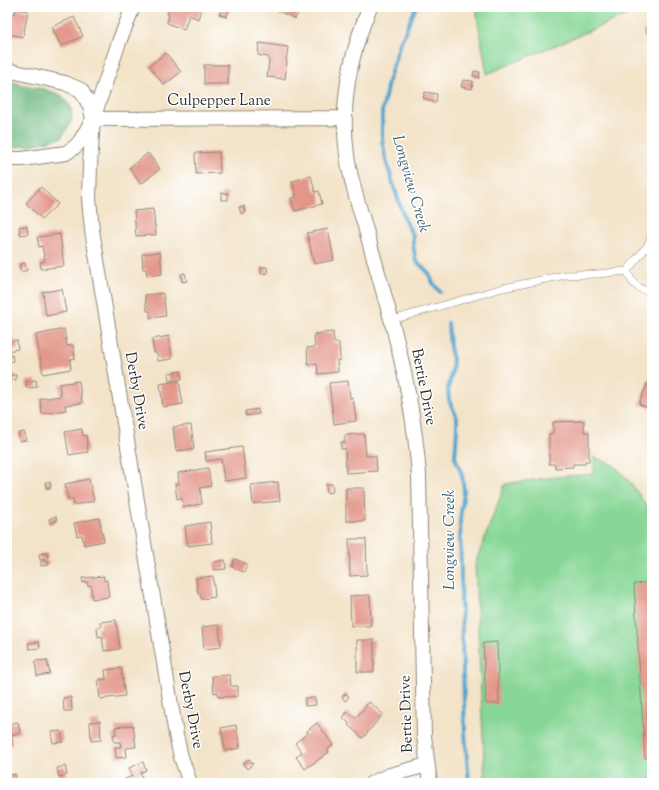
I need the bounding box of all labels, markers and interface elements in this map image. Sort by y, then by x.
street label: Culpepper Lane [167,91,271,112]
water label: Longview Creek [385,133,435,235]
street label: Bertie Drive [405,347,441,427]
street label: Derby Drive [119,350,153,432]
water label: Longview Creek [439,490,462,590]
street label: Derby Drive [172,669,208,751]
street label: Bertie Drive [395,675,419,753]

